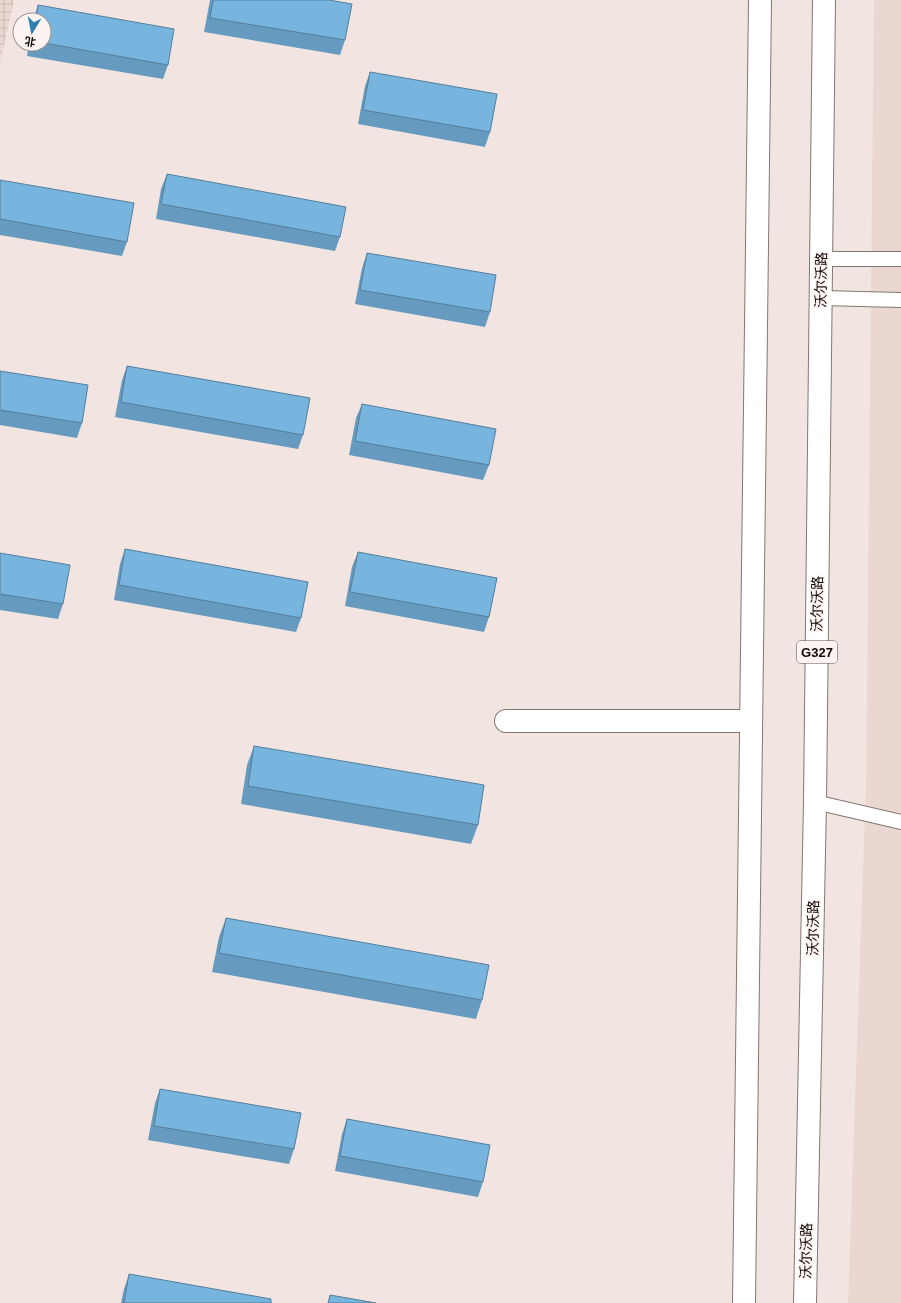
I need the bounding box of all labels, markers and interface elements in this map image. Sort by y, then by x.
north arrow [12,12,52,52]
text: 北 [24,35,37,49]
street label: 沃尔沃路 [813,252,829,308]
street label: 沃尔沃路 [809,576,825,632]
road number: G327 [797,641,837,663]
street label: 沃尔沃路 [805,900,821,956]
street label: 沃尔沃路 [798,1223,814,1279]

